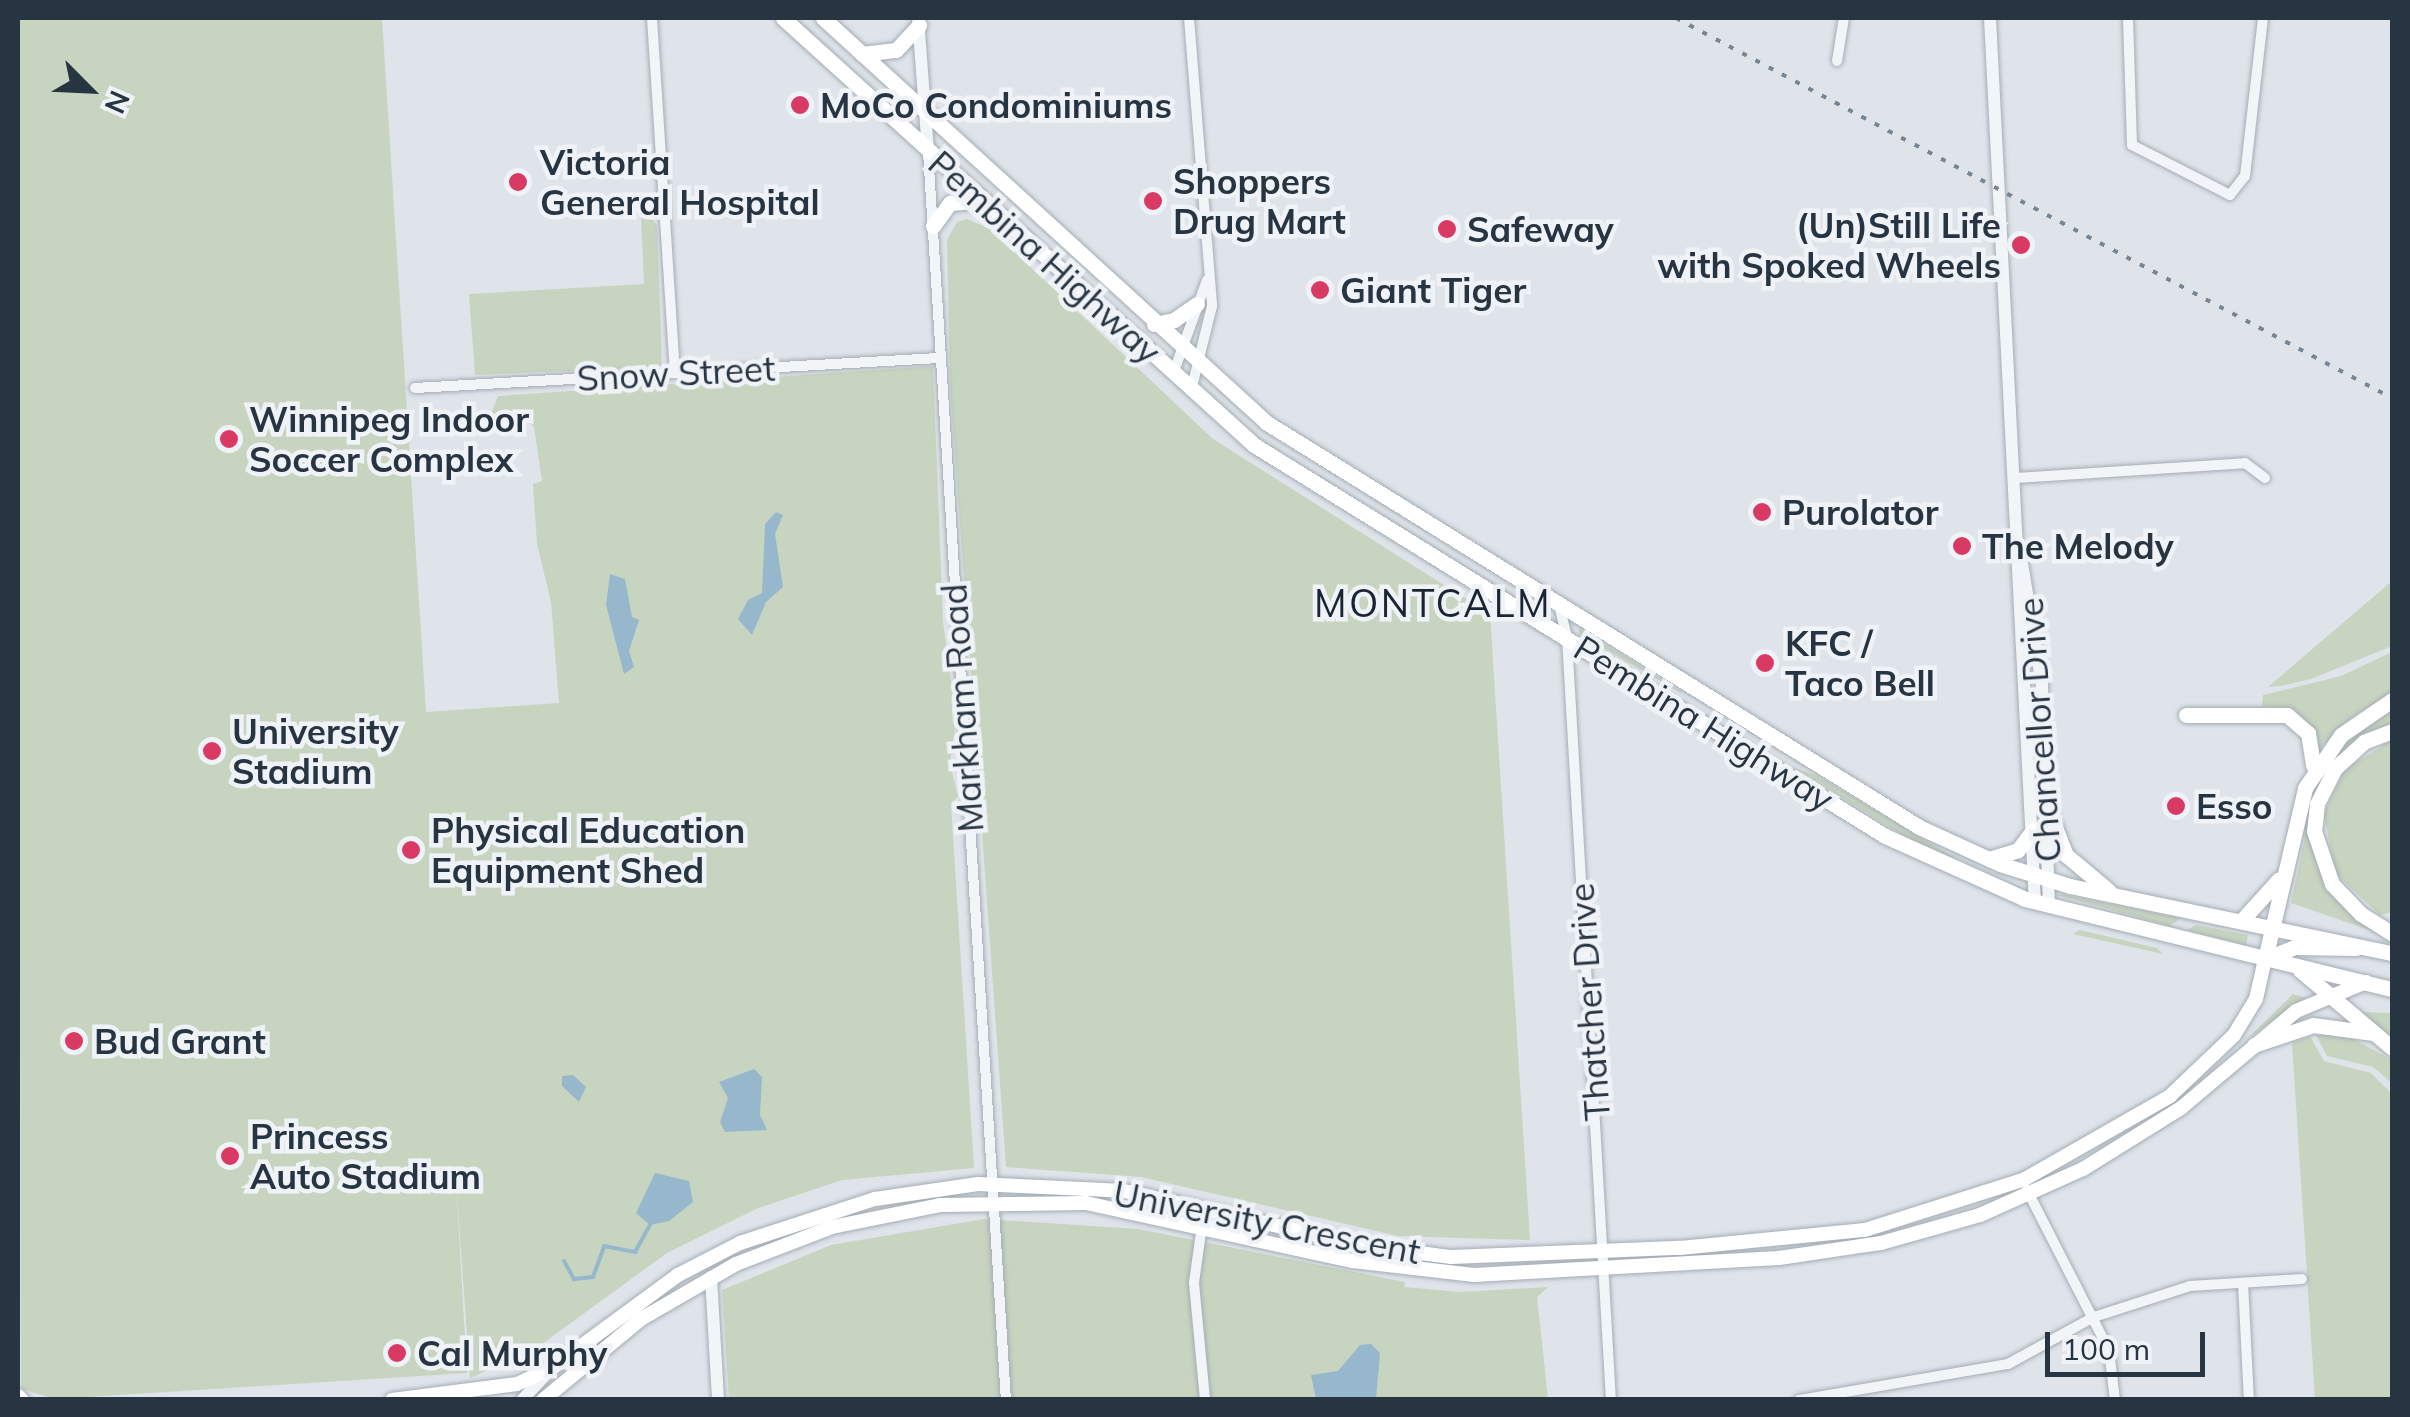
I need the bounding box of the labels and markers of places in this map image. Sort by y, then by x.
place label: MoCo Condominiums [820,84,1172,126]
marker: MoCo Condominiums [789,94,811,116]
place label: Victoria General Hospital [540,141,820,223]
place label: Shoppers Drug Mart [1173,160,1346,242]
marker: Victoria General Hospital [505,169,531,195]
marker: Shoppers Drug Mart [1142,190,1164,212]
place label: (Un)Still Life with Spoked Wheels [1657,204,2001,286]
place label: Safeway [1467,208,1614,250]
marker: Safeway [1436,218,1458,240]
marker: (Un)Still Life with Spoked Wheels [2010,234,2032,256]
place label: Giant Tiger [1340,269,1526,311]
marker: Giant Tiger [1309,279,1331,301]
place label: Winnipeg Indoor Soccer Complex [249,398,529,480]
marker: Winnipeg Indoor Soccer Complex [218,428,240,450]
place label: Purolator [1782,491,1938,533]
marker: Purolator [1751,501,1773,523]
place label: The Melody [1982,525,2174,567]
marker: The Melody [1951,535,1973,557]
place label: KFC / Taco Bell [1785,622,1935,704]
marker: KFC / Taco Bell [1754,652,1776,674]
place label: University Stadium [232,710,399,792]
marker: University Stadium [201,740,223,762]
place label: Esso [2196,785,2272,827]
marker: Esso [2165,795,2187,817]
place label: Physical Education Equipment Shed [431,809,745,891]
marker: Physical Education Equipment Shed [400,839,422,861]
place label: Bud Grant [94,1020,266,1062]
marker: Bud Grant [63,1030,85,1052]
place label: Princess Auto Stadium [250,1115,481,1197]
marker: Princess Auto Stadium [219,1145,241,1167]
place label: Cal Murphy [417,1332,607,1374]
marker: Cal Murphy [386,1342,408,1364]

